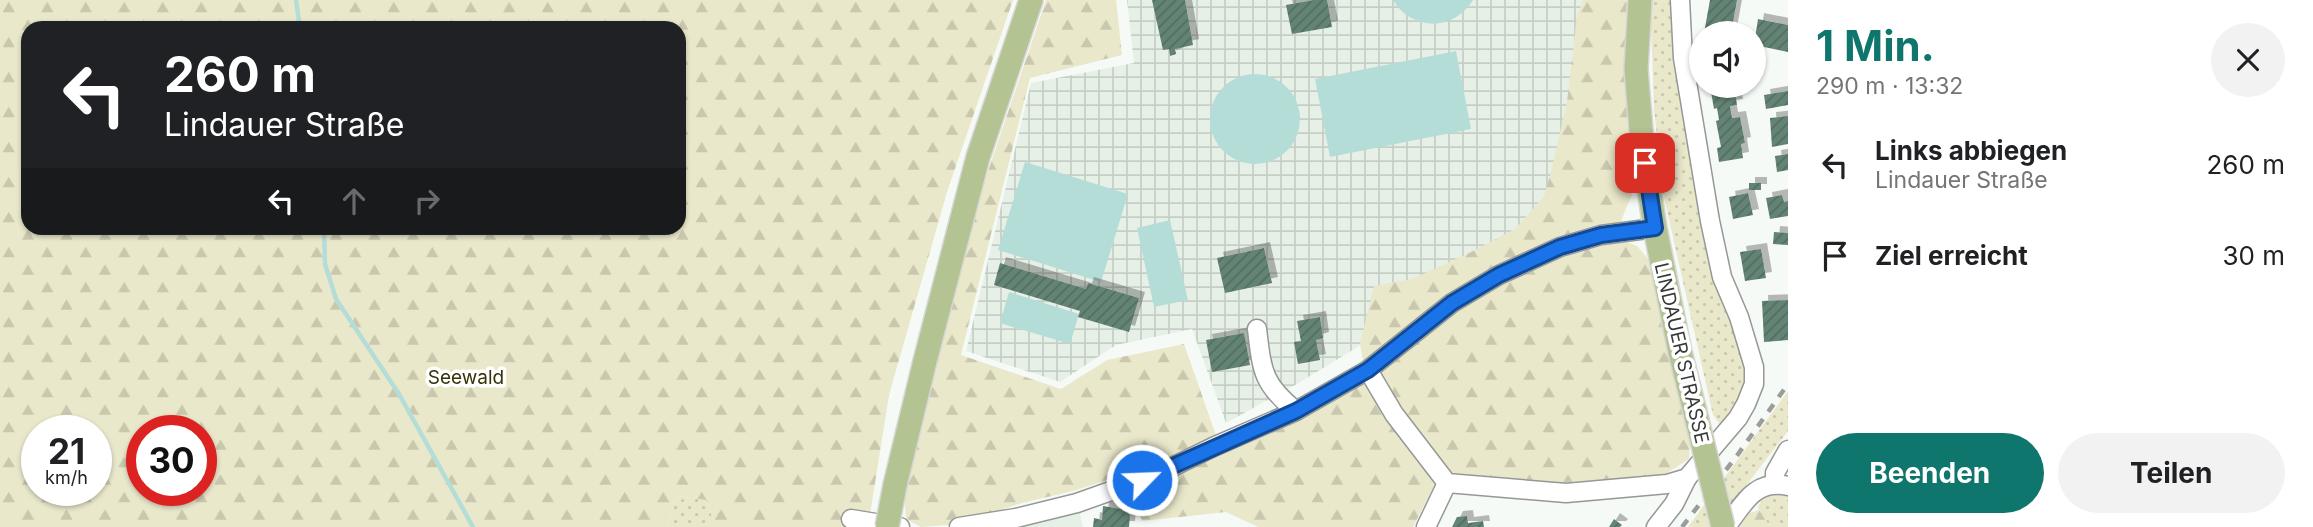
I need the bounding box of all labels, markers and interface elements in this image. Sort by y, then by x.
text: 1 Min. [1816,20,1935,71]
map controls [1689,21,1766,98]
button: sound [1689,21,1766,98]
button: close [2211,23,2285,97]
text: 260 m [164,45,316,104]
icon: left [49,49,140,140]
text: 290 m · 13:32 [1816,72,1963,100]
text: Lindauer Straße [164,105,404,144]
pin [1615,133,1675,193]
text: Links abbiegen [1875,135,2067,166]
icon: arrive [1626,144,1664,182]
icon: left [1816,146,1854,184]
text: 260 m [2207,149,2285,180]
text: Lindauer Straße [1875,166,2048,194]
icon: left [262,182,300,220]
icon: ahead [335,182,373,220]
icon: right [408,182,446,220]
icon: arrive [1816,237,1854,275]
text: Ziel erreicht [1875,240,2028,271]
text: 30 m [2222,240,2285,271]
street label: LINDAUER STRASSE [1650,261,1713,446]
park label: Seewald [428,366,504,389]
speed limit sign: 30 [126,415,217,506]
text: 21 [48,430,85,472]
button: Beenden [1816,433,2044,513]
button: Teilen [2058,433,2285,513]
position arrow [1105,443,1179,517]
text: km/h [45,467,88,488]

